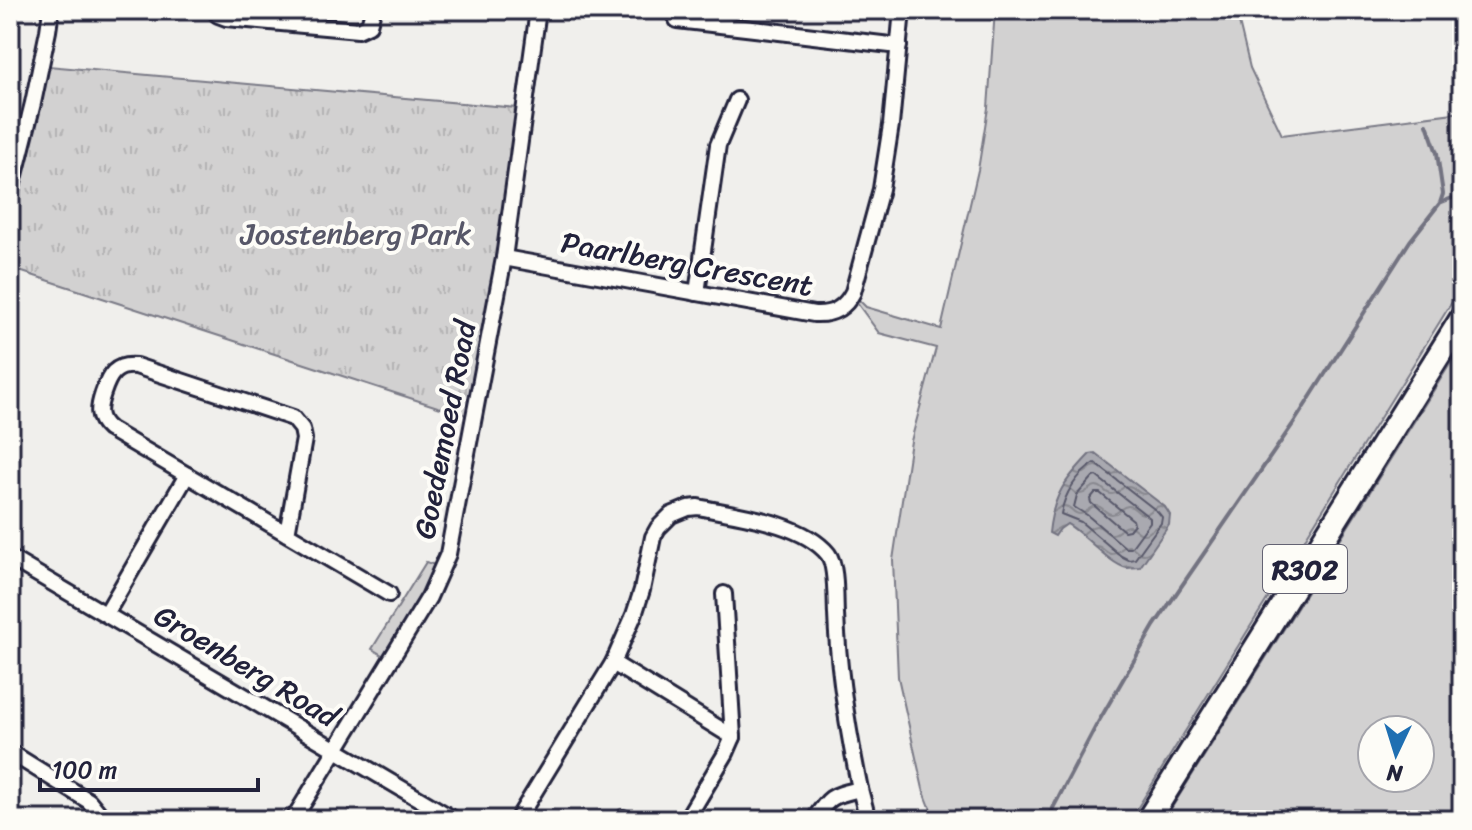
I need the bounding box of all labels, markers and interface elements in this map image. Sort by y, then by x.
park label: Joostenberg Park [240,207,471,261]
street label: Paarlberg Crescent [557,215,817,313]
street label: Goedemoed Road [397,314,493,544]
road number: R302 [1263,545,1347,593]
street label: Groenberg Road [143,589,351,744]
north arrow [1356,714,1436,794]
scale bar [40,742,258,792]
text: 100 m [52,749,117,791]
text: N [1385,753,1405,794]

